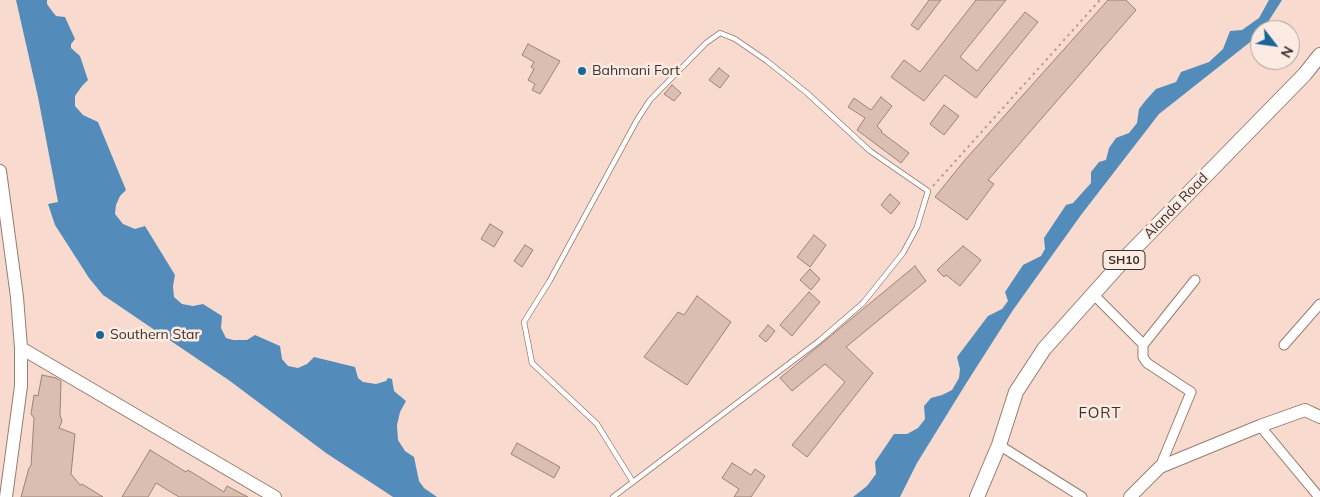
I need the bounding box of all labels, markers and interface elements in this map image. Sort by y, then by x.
north arrow [1250,20,1300,70]
text: N [1277,43,1298,61]
place label: Bahmani Fort [592,63,680,79]
marker: Bahmani Fort [576,65,588,77]
street label: Alanda Road [1140,170,1212,242]
road number: SH10 [1103,250,1145,270]
place label: Southern Star [110,327,200,343]
marker: Southern Star [94,329,106,341]
district label: FORT [1078,404,1122,422]

